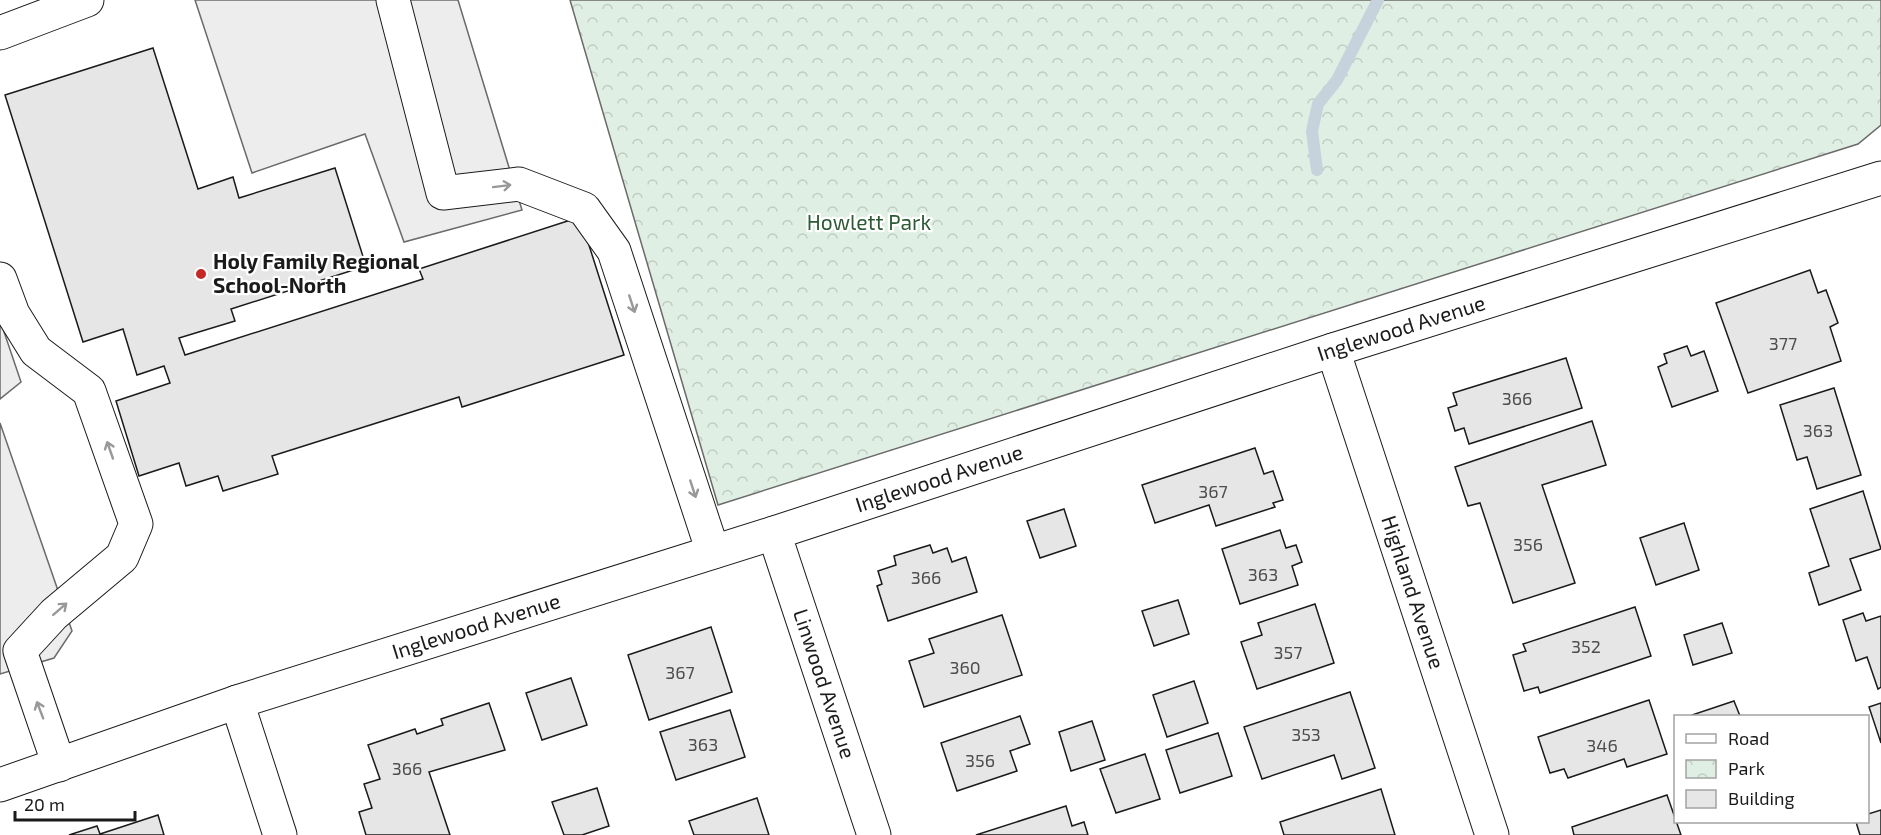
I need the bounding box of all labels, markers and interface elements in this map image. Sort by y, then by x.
one-way arrow [491,180,511,191]
park label: Howlett Park [807,209,931,234]
place label: Holy Family Regional School-North [213,248,419,297]
marker: Holy Family Regional School-North [194,267,208,281]
street label: Inglewood Avenue [1314,289,1488,365]
one-way arrow [627,294,638,313]
house number: 377 [1769,332,1797,354]
house number: 366 [1502,387,1532,409]
house number: 363 [1803,419,1833,441]
street label: Inglewood Avenue [852,438,1026,517]
one-way arrow [103,441,114,460]
one-way arrow [688,479,699,498]
house number: 367 [1198,480,1228,502]
street label: Highland Avenue [1377,512,1451,672]
house number: 356 [1513,533,1543,555]
house number: 363 [1248,563,1278,585]
house number: 366 [911,566,941,588]
street label: Inglewood Avenue [389,587,563,663]
one-way arrow [52,602,67,616]
street label: Linwood Avenue [789,605,862,761]
house number: 352 [1571,635,1601,657]
house number: 357 [1274,641,1302,663]
house number: 360 [949,656,981,678]
house number: 367 [665,661,695,683]
one-way arrow [34,701,45,720]
legend [1674,715,1869,823]
house number: 353 [1291,723,1321,745]
text: Road [1728,727,1769,749]
house number: 363 [688,733,718,755]
house number: 346 [1586,734,1618,756]
house number: 356 [965,749,995,771]
house number: 366 [392,757,422,779]
text: Park [1728,757,1765,779]
scale bar [15,784,135,822]
text: Building [1728,787,1795,809]
text: 20 m [24,793,65,815]

